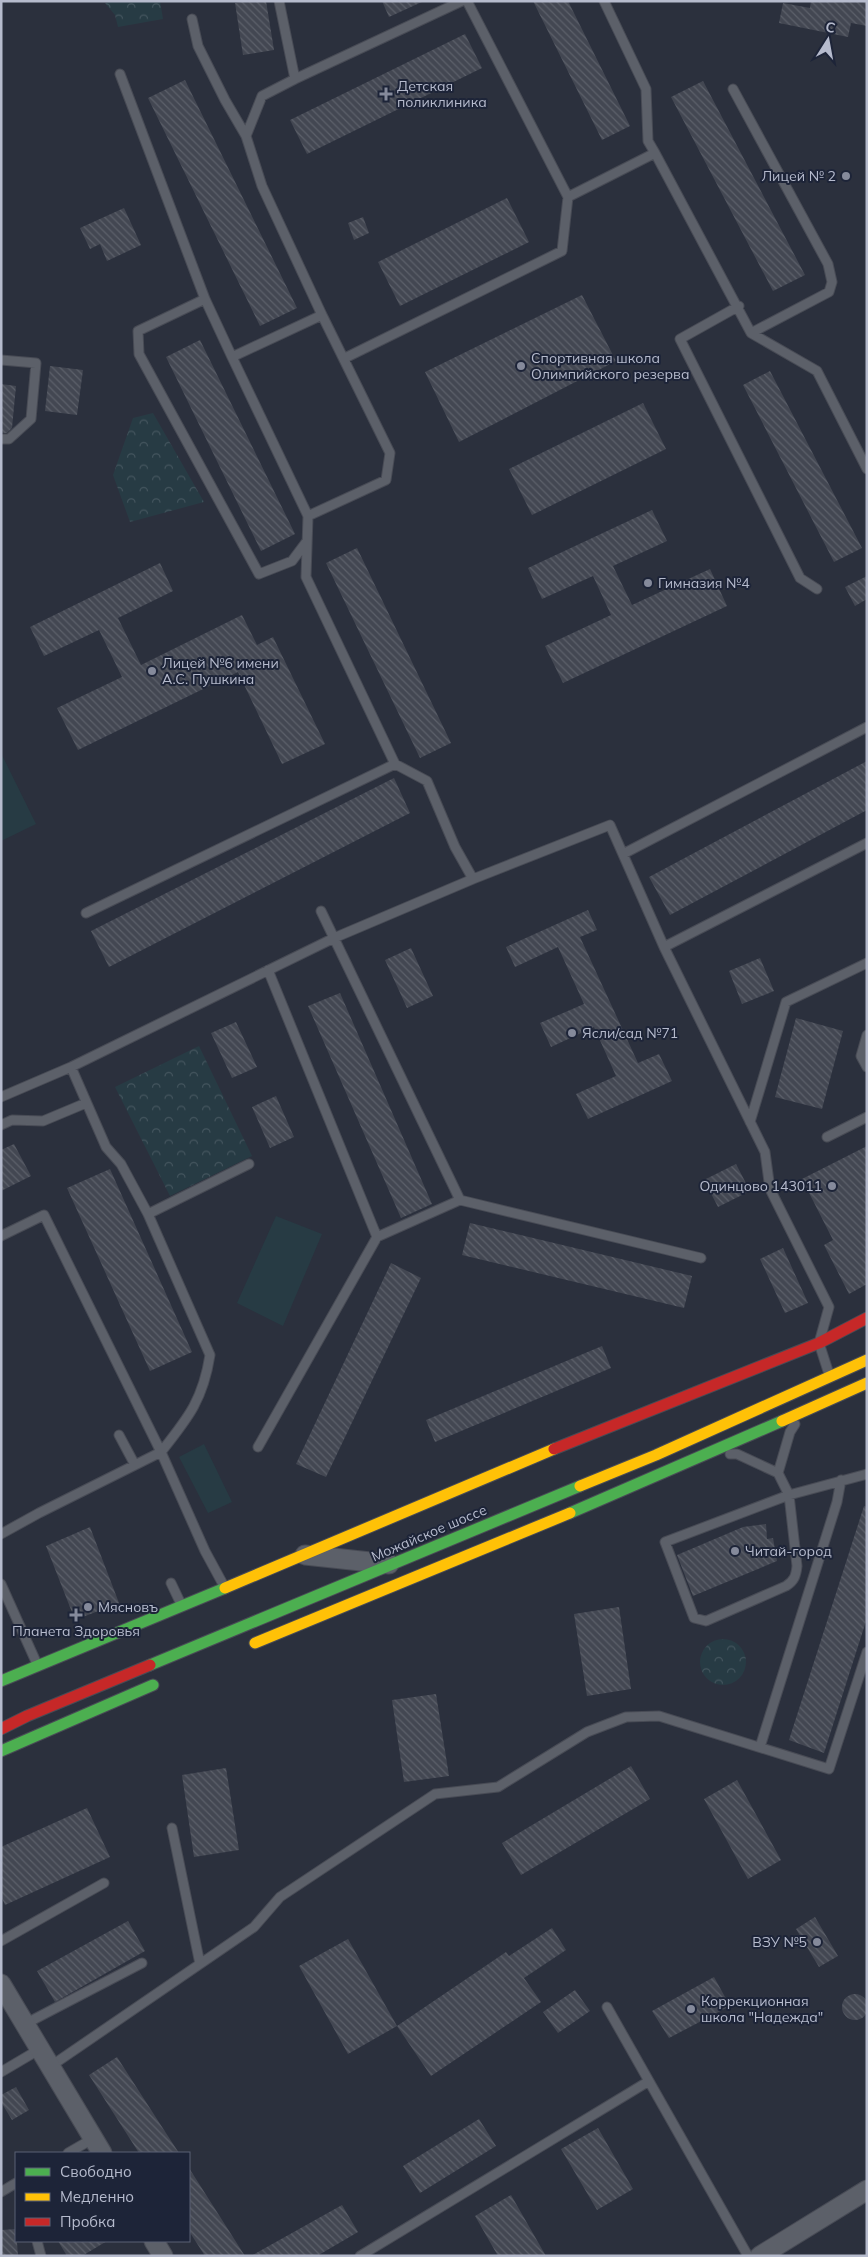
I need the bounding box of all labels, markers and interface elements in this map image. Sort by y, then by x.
north arrow [803,15,853,65]
text: С [824,17,837,37]
place label: Детская поликлиника [397,77,487,111]
marker: Детская поликлиника [379,87,393,101]
place label: Лицей № 2 [761,167,836,185]
marker: Лицей № 2 [840,170,852,182]
place label: Спортивная школа Олимпийского резерва [531,349,689,383]
marker: Спортивная школа Олимпийского резерва [515,360,527,372]
place label: Гимназия №4 [658,574,750,592]
marker: Гимназия №4 [642,577,654,589]
place label: Лицей №6 имени А.С. Пушкина [162,654,279,688]
marker: Лицей №6 имени А.С. Пушкина [146,665,158,677]
place label: Ясли/сад №71 [582,1024,678,1042]
marker: Ясли/сад №71 [566,1027,578,1039]
place label: Одинцово 143011 [699,1177,822,1195]
marker: Одинцово 143011 [826,1180,838,1192]
street label: Можайское шоссе [368,1500,490,1566]
place label: Читай-город [745,1542,832,1560]
marker: Читай-город [729,1545,741,1557]
place label: Мясновъ [98,1598,158,1616]
marker: Мясновъ [82,1601,94,1613]
marker: Планета Здоровья [70,1609,82,1621]
place label: Планета Здоровья [12,1622,140,1640]
place label: ВЗУ №5 [752,1933,807,1951]
marker: ВЗУ №5 [811,1936,823,1948]
place label: Коррекционная школа "Надежда" [701,1992,823,2026]
marker: Коррекционная школа "Надежда" [685,2003,697,2015]
legend [15,2152,190,2242]
text: Свободно [60,2162,132,2181]
text: Медленно [60,2187,134,2206]
text: Пробка [60,2212,115,2231]

